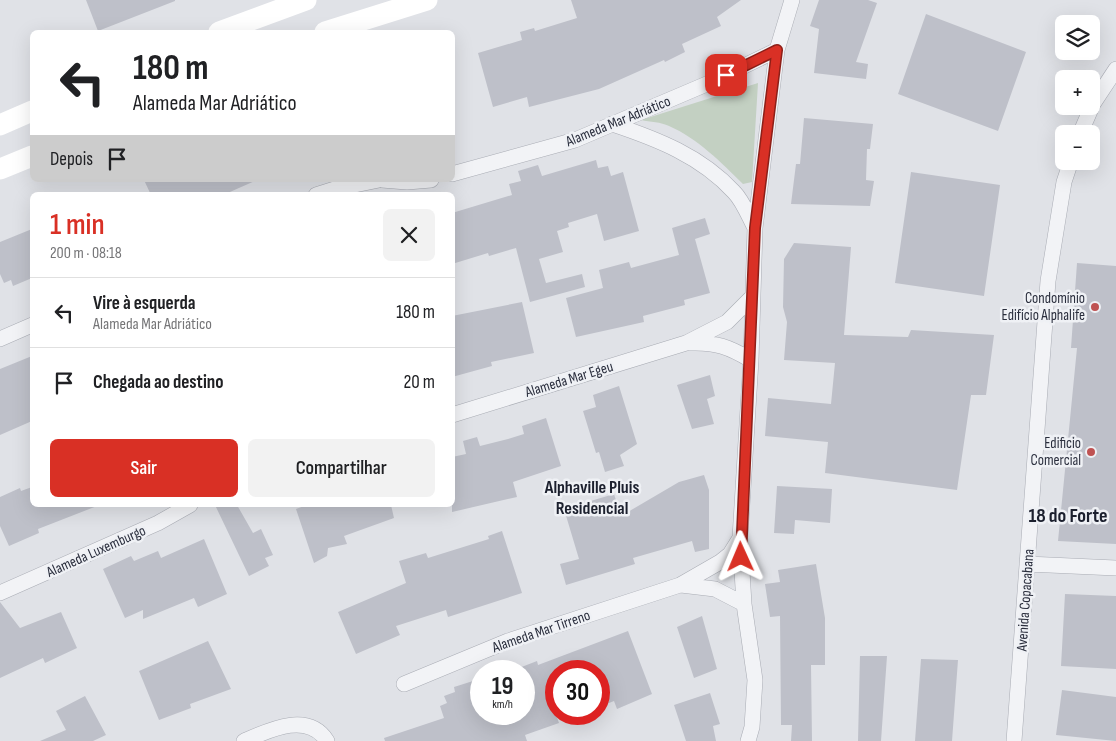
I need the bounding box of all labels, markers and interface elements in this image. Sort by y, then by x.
map controls [1055,15,1100,170]
button: layers [1055,15,1100,60]
text: 180 m [133,47,209,90]
icon: left [50,50,115,115]
pin [705,54,747,96]
icon: arrive [712,61,740,89]
button: + [1055,70,1100,115]
text: Alameda Mar Adriático [133,90,297,117]
street label: Alameda Mar Adriático [562,92,673,152]
button: − [1055,125,1100,170]
icon: arrive [103,145,131,173]
text: Depois [50,148,93,171]
text: 1 min [50,207,105,243]
button: close [383,209,435,261]
text: 200 m · 08:18 [50,244,122,263]
place label: Condomínio Edifício Alphalife [1002,289,1085,325]
text: Vire à esquerda [93,292,195,315]
icon: left [50,299,78,327]
text: 180 m [396,301,435,324]
marker: Condomínio Edifício Alphalife [1089,301,1101,313]
text: Alameda Mar Adriático [93,315,212,334]
street label: Alameda Mar Egeu [522,357,615,402]
icon: arrive [50,369,78,397]
text: Chegada ao destino [93,371,223,394]
text: 20 m [403,371,435,394]
place label: Edificio Comercial [1031,434,1081,470]
button: Sair [50,439,238,497]
button: Compartilhar [248,439,435,497]
marker: Edificio Comercial [1085,446,1097,458]
district label: Alphaville Pluis Residencial [544,477,639,519]
district label: 18 do Forte [1028,504,1108,528]
street label: Alameda Luxemburgo [43,521,149,582]
position arrow [714,530,766,582]
street label: Avenida Copacabana [1012,548,1039,653]
street label: Alameda Mar Tirreno [489,606,593,657]
speed limit sign: 30 [545,660,610,725]
text: 19 [492,671,513,702]
text: km/h [492,697,513,712]

